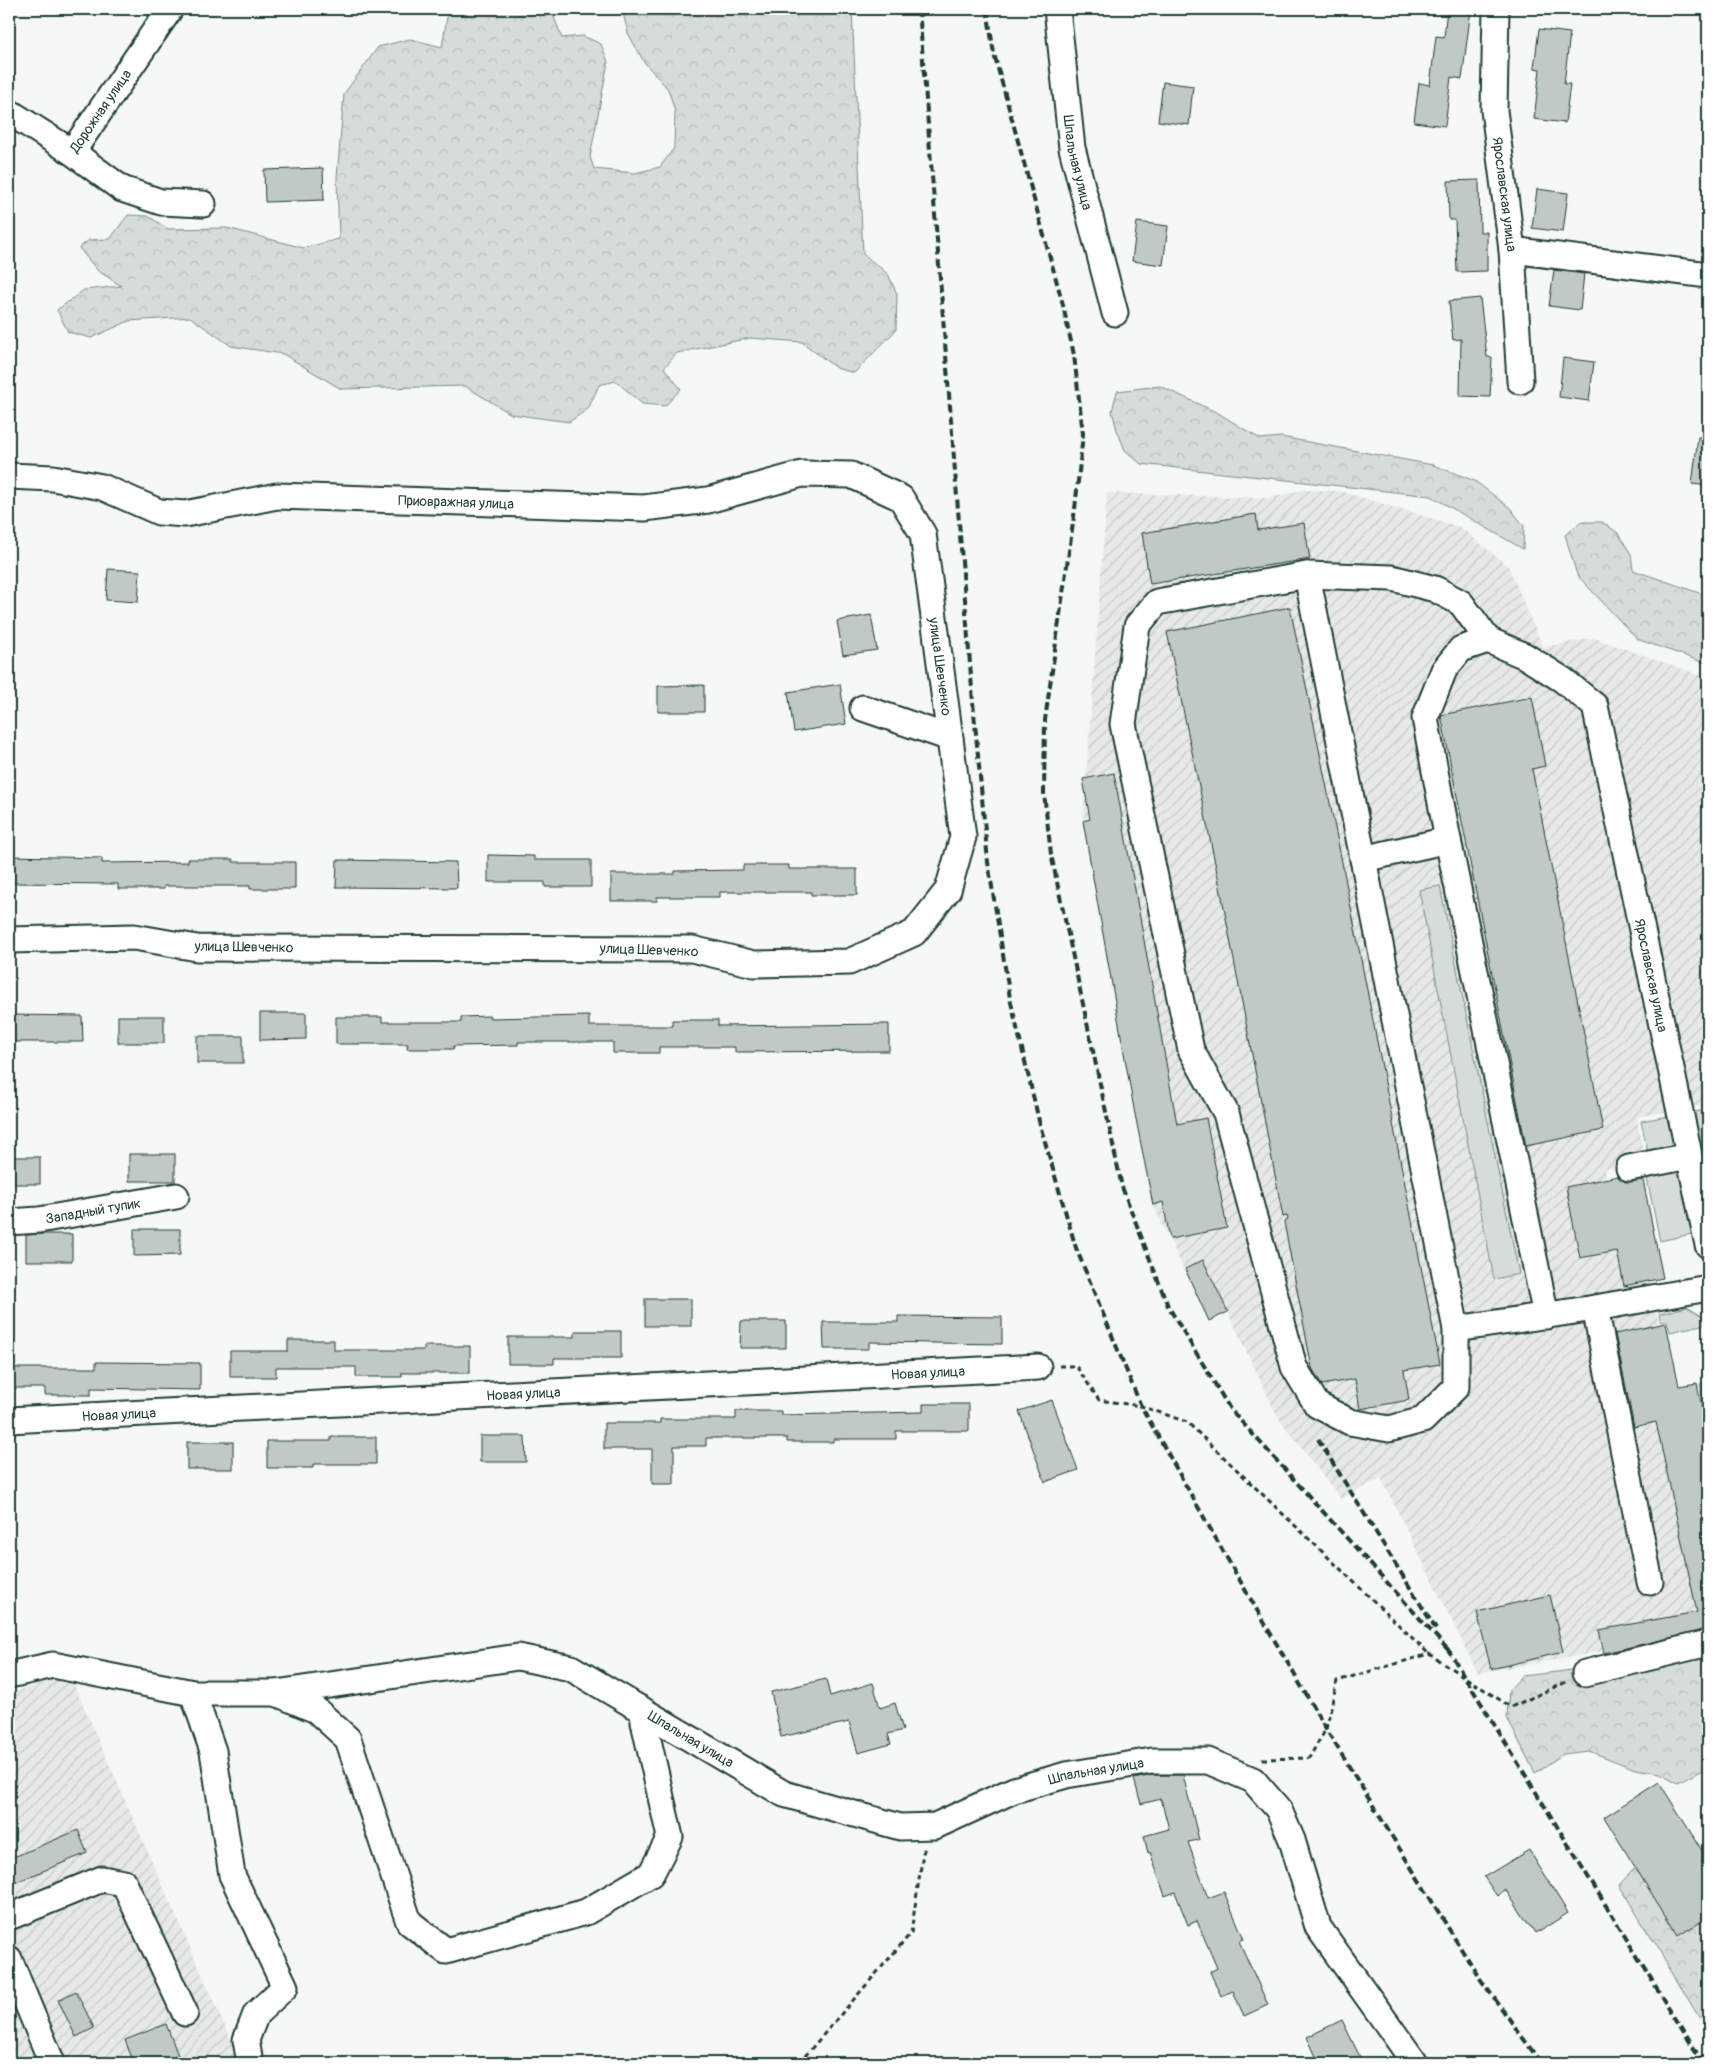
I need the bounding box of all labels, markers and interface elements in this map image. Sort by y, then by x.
street label: Дорожная улица [65,66,135,156]
street label: Шпальная улица [1060,114,1096,212]
street label: Ярославская улица [1489,136,1521,253]
street label: Приовражная улица [398,491,514,512]
street label: улица Шевченко [925,615,955,717]
street label: Ярославская улица [1631,917,1672,1034]
street label: улица Шевченко [193,938,294,956]
street label: улица Шевченко [598,940,699,960]
street label: Западный тупик [44,1194,142,1227]
street label: Новая улица [890,1362,965,1383]
street label: Новая улица [486,1383,561,1404]
street label: Новая улица [81,1404,156,1425]
street label: Шпальная улица [645,1707,737,1771]
street label: Шпальная улица [1046,1754,1145,1788]

